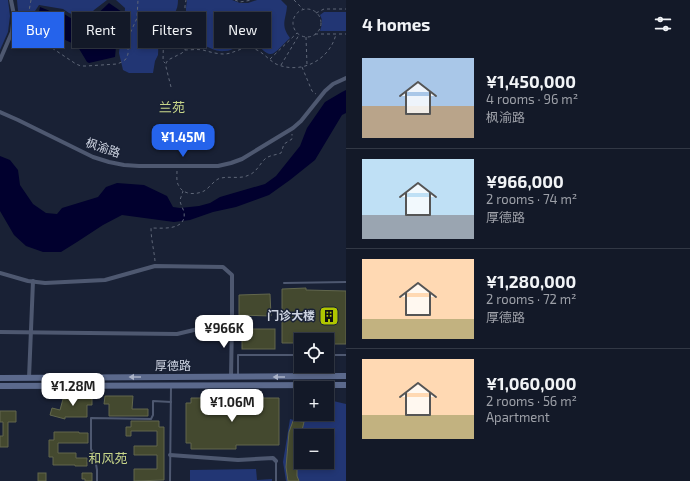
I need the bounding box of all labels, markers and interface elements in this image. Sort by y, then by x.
chip: Buy [12,12,64,48]
chip: Rent [72,12,130,48]
chip: Filters [138,12,206,48]
chip: New [214,12,271,48]
icon: filters [652,13,674,35]
text: 4 homes [362,14,430,34]
text: ¥1,450,000 [486,71,576,91]
icon: home [394,74,442,122]
text: 4 rooms · 96 m² [486,91,578,107]
district label: 兰苑 [159,99,185,115]
text: 枫渝路 [486,109,525,125]
pin: ¥1.45M [150,124,216,158]
text: ¥1.45M [161,129,205,145]
street label: 枫渝路 [84,135,123,160]
text: ¥966,000 [486,171,564,191]
icon: home [394,175,442,223]
text: 2 rooms · 74 m² [486,191,577,207]
text: 厚德路 [486,209,525,225]
text: ¥1,280,000 [486,271,576,291]
icon: home [394,275,442,323]
text: 2 rooms · 72 m² [486,291,577,307]
building icon: 门诊大楼 [318,305,340,327]
place label: 门诊大楼 [267,308,315,322]
text: 厚德路 [486,309,525,325]
pin: ¥966K [196,315,252,349]
text: ¥966K [204,320,244,336]
map controls [294,333,334,469]
button: locate [294,333,334,373]
street label: 厚德路 [155,358,191,372]
pin: ¥1.28M [40,373,106,407]
text: ¥1,060,000 [486,373,577,393]
one-way arrow [128,374,141,380]
one-way arrow [272,374,285,380]
icon: home [394,375,442,423]
text: ¥1.28M [51,378,95,394]
button: + [294,381,334,421]
pin: ¥1.06M [199,389,265,423]
text: 2 rooms · 56 m² [486,393,577,409]
text: ¥1.06M [209,394,255,410]
text: Apartment [486,409,550,425]
button: − [294,429,334,469]
district label: 和风苑 [88,450,128,466]

